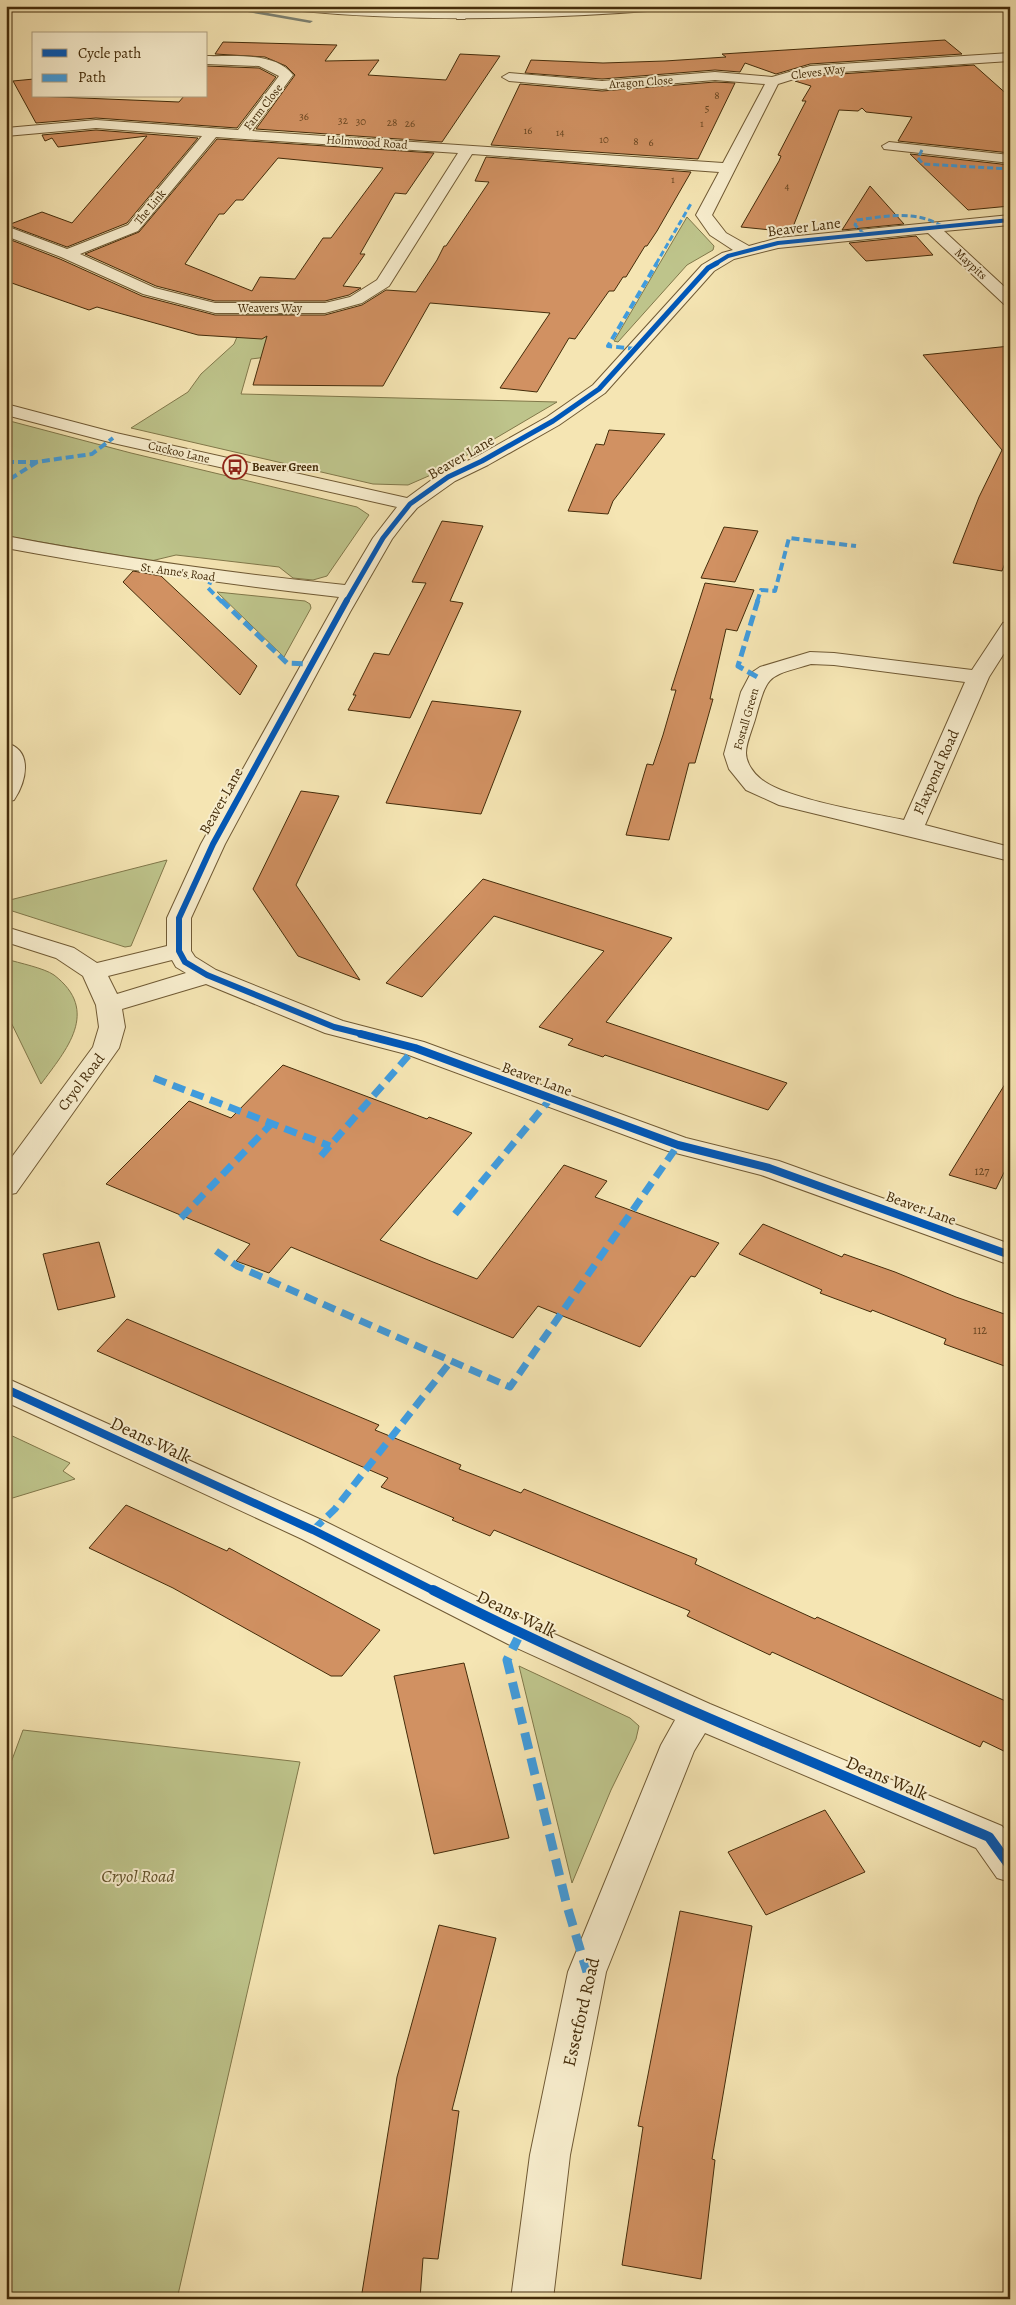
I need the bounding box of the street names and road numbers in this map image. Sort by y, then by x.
street label: Cleves Way [790,61,847,83]
street label: Aragon Close [607,72,674,92]
street label: Farm Close [240,80,286,134]
street label: Holmwood Road [326,131,409,153]
street label: The Link [130,186,170,228]
street label: Beaver Lane [766,213,842,241]
street label: Maypits [951,245,991,283]
street label: Weavers Way [237,300,303,316]
street label: Beaver Lane [424,430,498,484]
street label: Cuckoo Lane [147,437,211,467]
street label: St. Anne's Road [140,559,217,585]
street label: Fostall Green [730,686,763,752]
street label: Flaxpond Road [908,725,964,818]
street label: Beaver Lane [194,764,248,838]
street label: Cryol Road [53,1049,110,1115]
street label: Beaver Lane [499,1057,575,1101]
street label: Beaver Lane [883,1186,959,1230]
street label: Deans Walk [107,1411,195,1469]
street label: Deans Walk [473,1584,561,1644]
street label: Deans Walk [842,1750,932,1806]
street label: Essetford Road [557,1955,605,2069]

